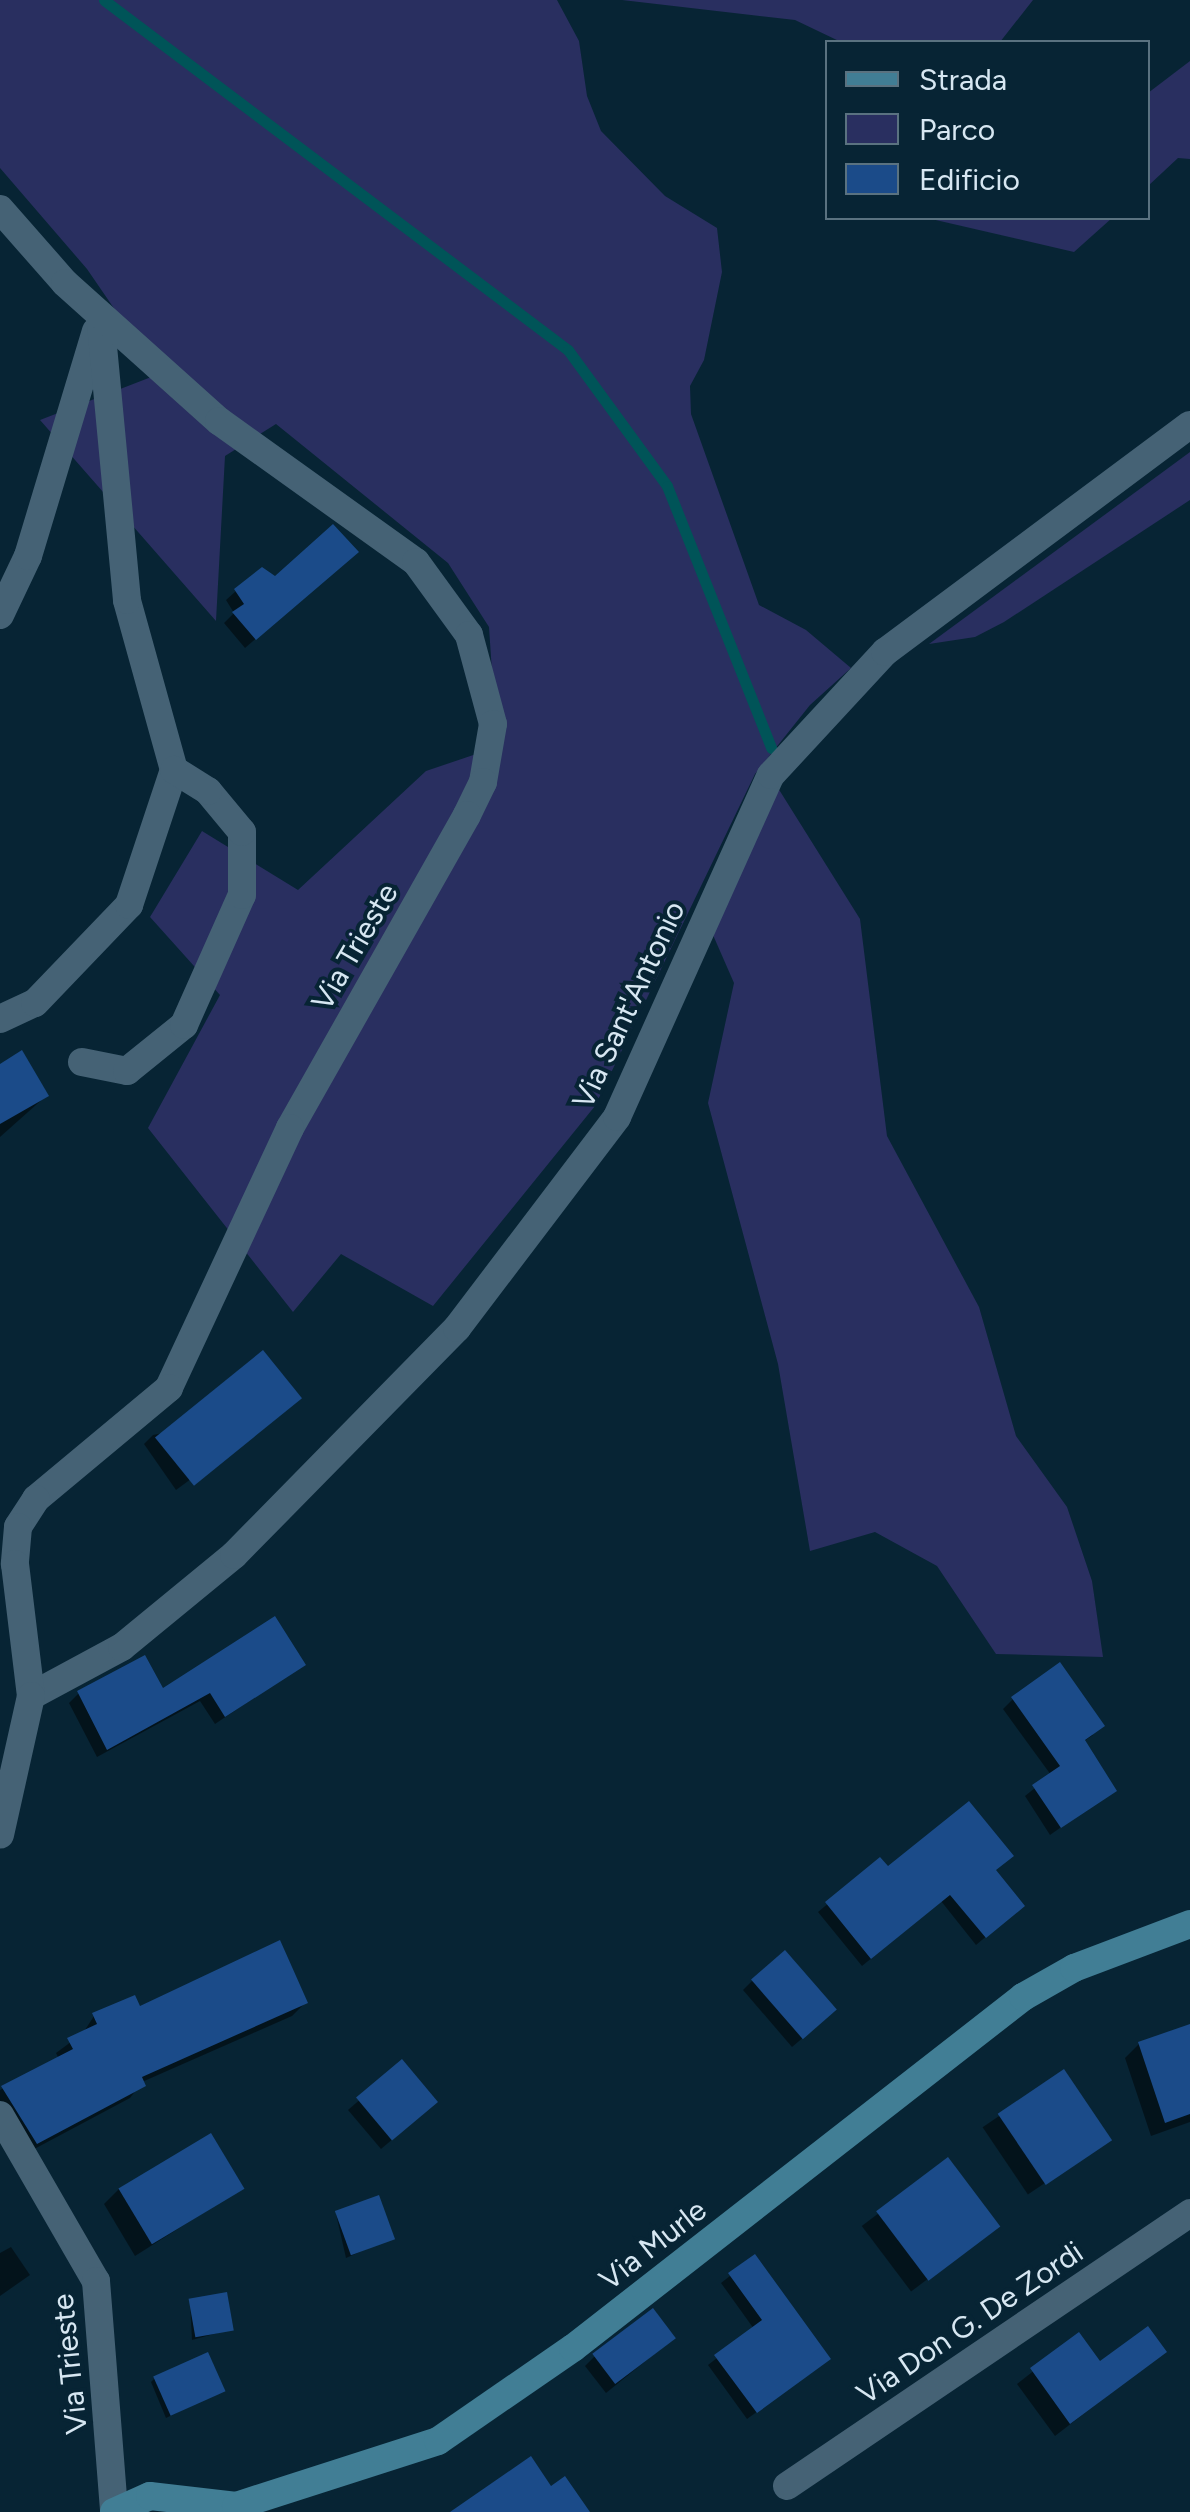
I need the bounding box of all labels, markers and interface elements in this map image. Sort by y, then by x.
legend [825,40,1150,220]
text: Strada [919,61,1007,98]
text: Parco [919,111,995,148]
text: Edificio [919,161,1020,198]
street label: Via Trieste [304,877,406,1017]
street label: Via Sant'Antonio [565,895,693,1115]
street label: Via Murle [592,2192,714,2298]
street label: Via Don G. De Zordi [850,2234,1090,2412]
street label: Via Trieste [45,2292,95,2436]

